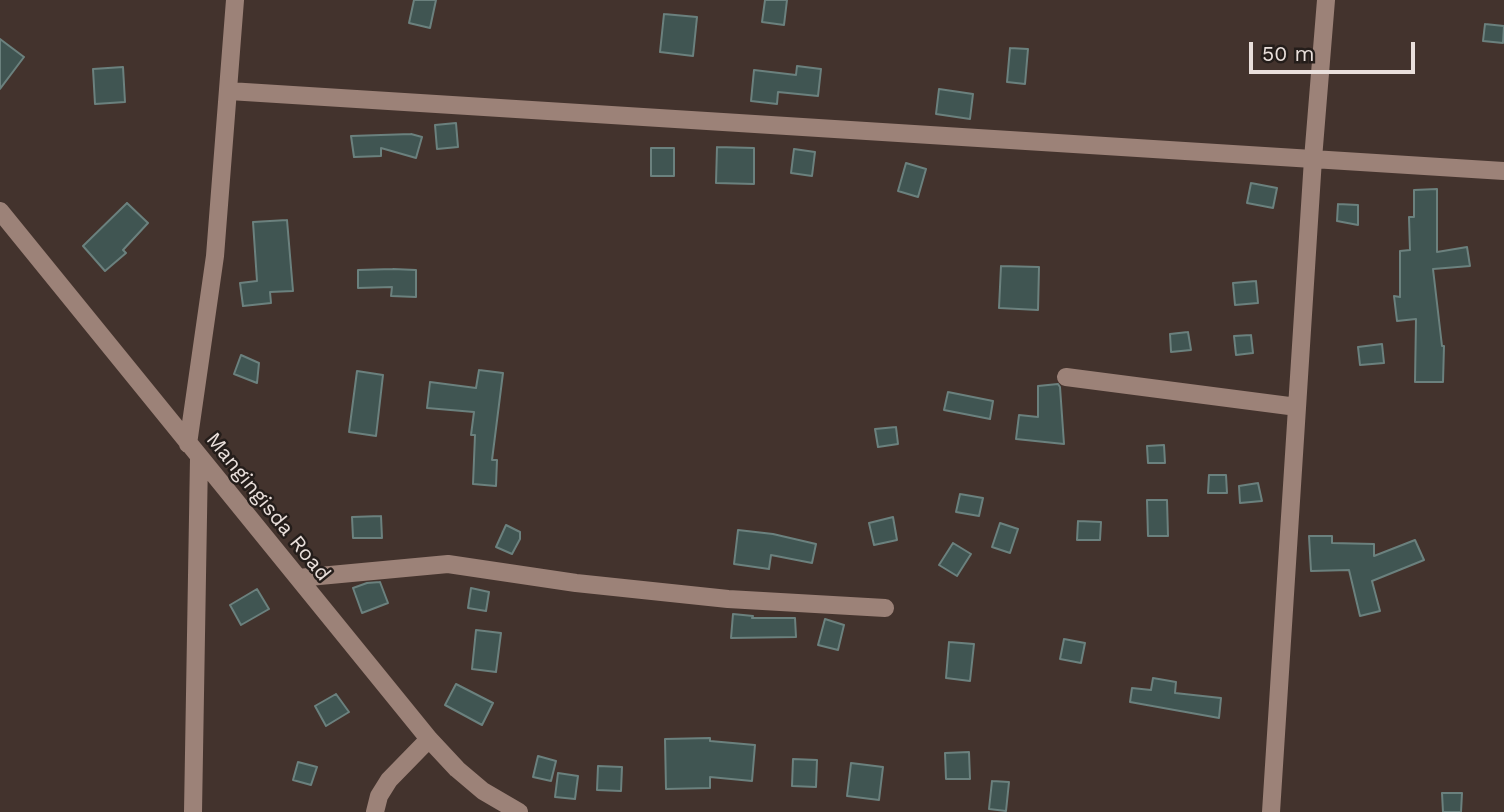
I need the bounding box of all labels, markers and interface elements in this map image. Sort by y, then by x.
scale bar [1252,28,1418,72]
text: 50 m [1262,41,1314,66]
street label: Mangingisda Road [200,428,336,586]

